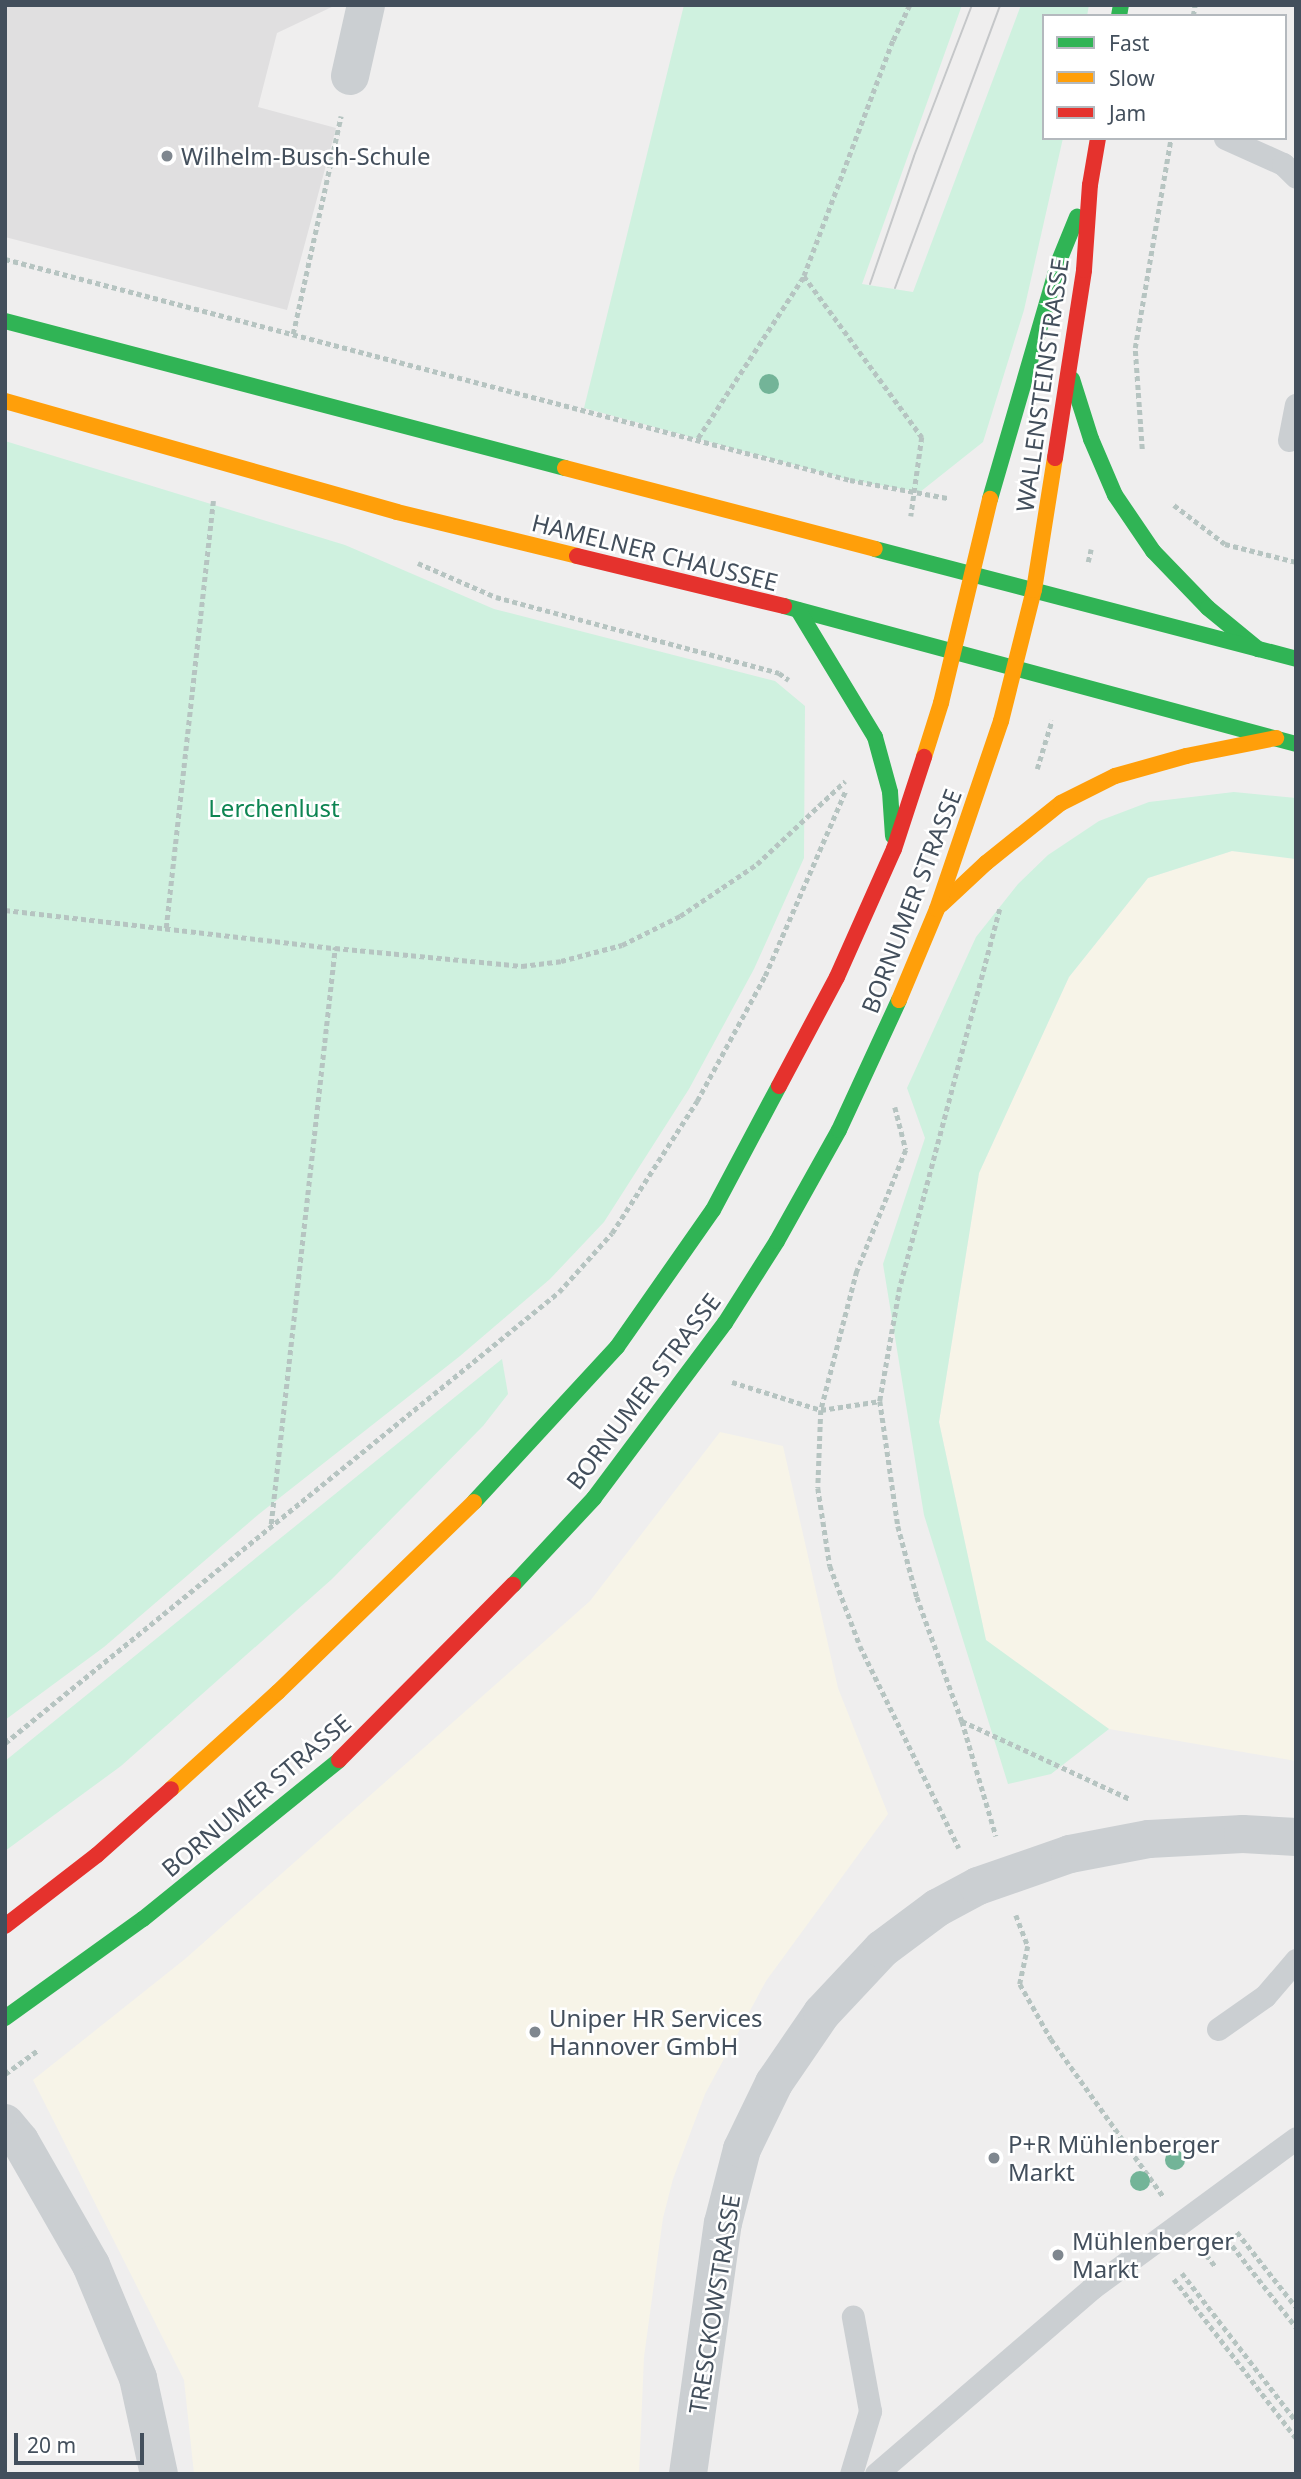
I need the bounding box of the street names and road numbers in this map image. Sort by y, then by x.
street label: WALLENSTEINSTRASSE [1010,256,1074,514]
street label: HAMELNER CHAUSSEE [529,507,781,597]
street label: BORNUMER STRASSE [855,785,967,1017]
street label: BORNUMER STRASSE [560,1287,726,1495]
street label: BORNUMER STRASSE [156,1708,356,1882]
street label: TRESCKOWSTRASSE [682,2192,746,2416]

